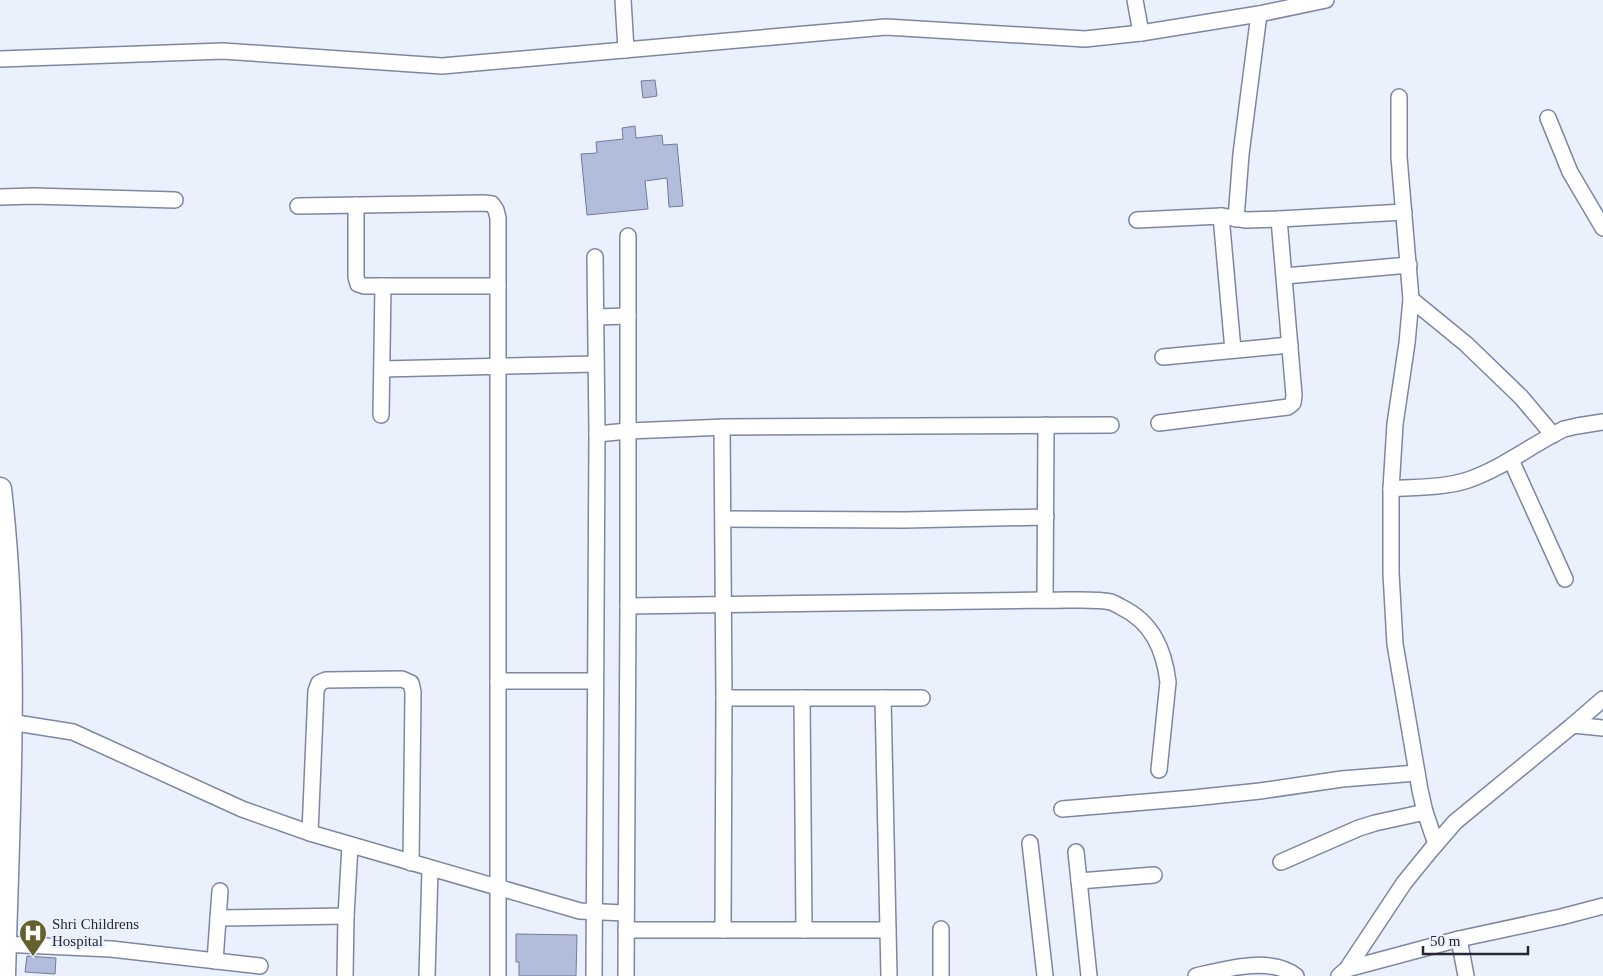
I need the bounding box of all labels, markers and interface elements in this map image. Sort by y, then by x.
place label: Shri Childrens Hospital [52,916,139,949]
hospital icon: Shri Childrens Hospital [18,918,48,957]
scale bar [1423,924,1528,956]
text: 50 m [1430,933,1461,949]

